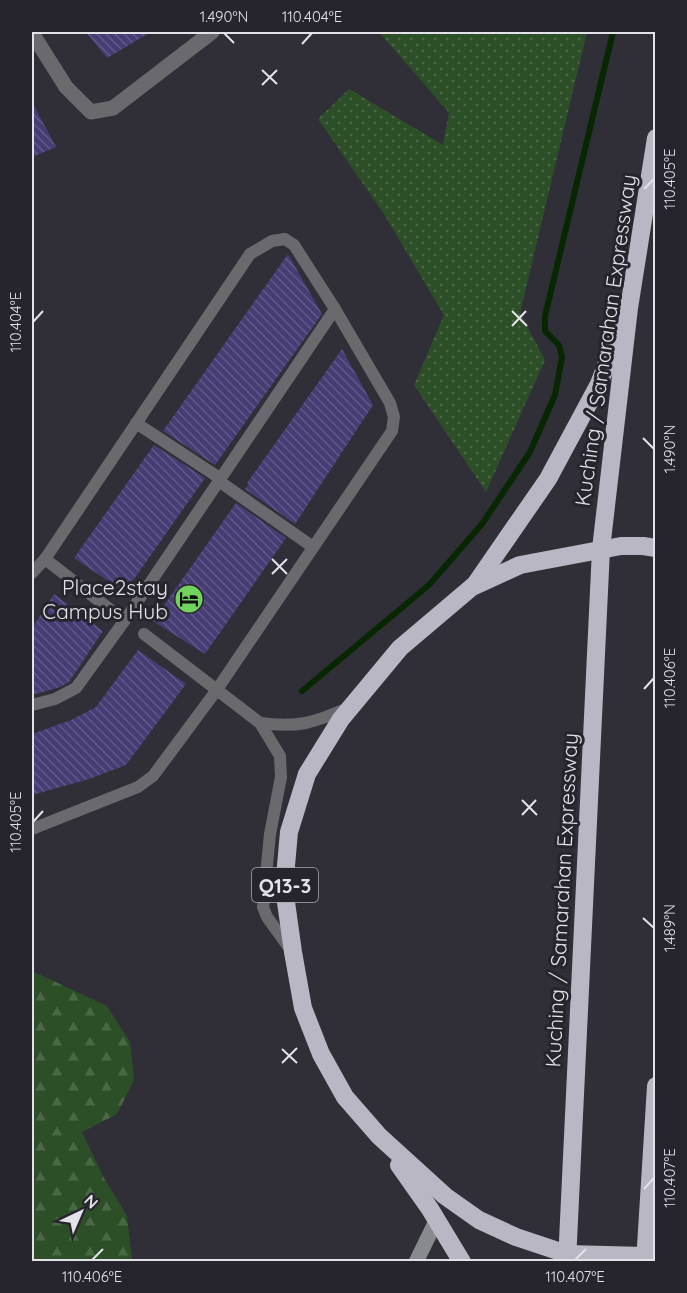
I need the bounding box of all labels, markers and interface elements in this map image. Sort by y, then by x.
text: 1.490°N [200,7,248,26]
text: 110.404°E [282,7,342,26]
text: 110.405°E [660,149,679,209]
street label: Kuching / Samarahan Expressway [569,172,641,508]
text: 110.404°E [6,292,25,352]
text: 1.490°N [660,425,679,473]
place label: Place2stay Campus Hub [42,574,168,624]
hotel icon: Place2stay Campus Hub [173,583,205,615]
text: 110.406°E [660,648,679,708]
street label: Kuching / Samarahan Expressway [539,732,583,1068]
text: 110.405°E [6,792,25,852]
road number: Q13-3 [252,868,318,902]
text: 1.489°N [660,904,679,952]
text: 110.407°E [660,1148,679,1208]
north arrow [51,1182,111,1242]
text: N [80,1190,103,1212]
text: 110.406°E [62,1267,122,1286]
text: 110.407°E [545,1267,605,1286]

